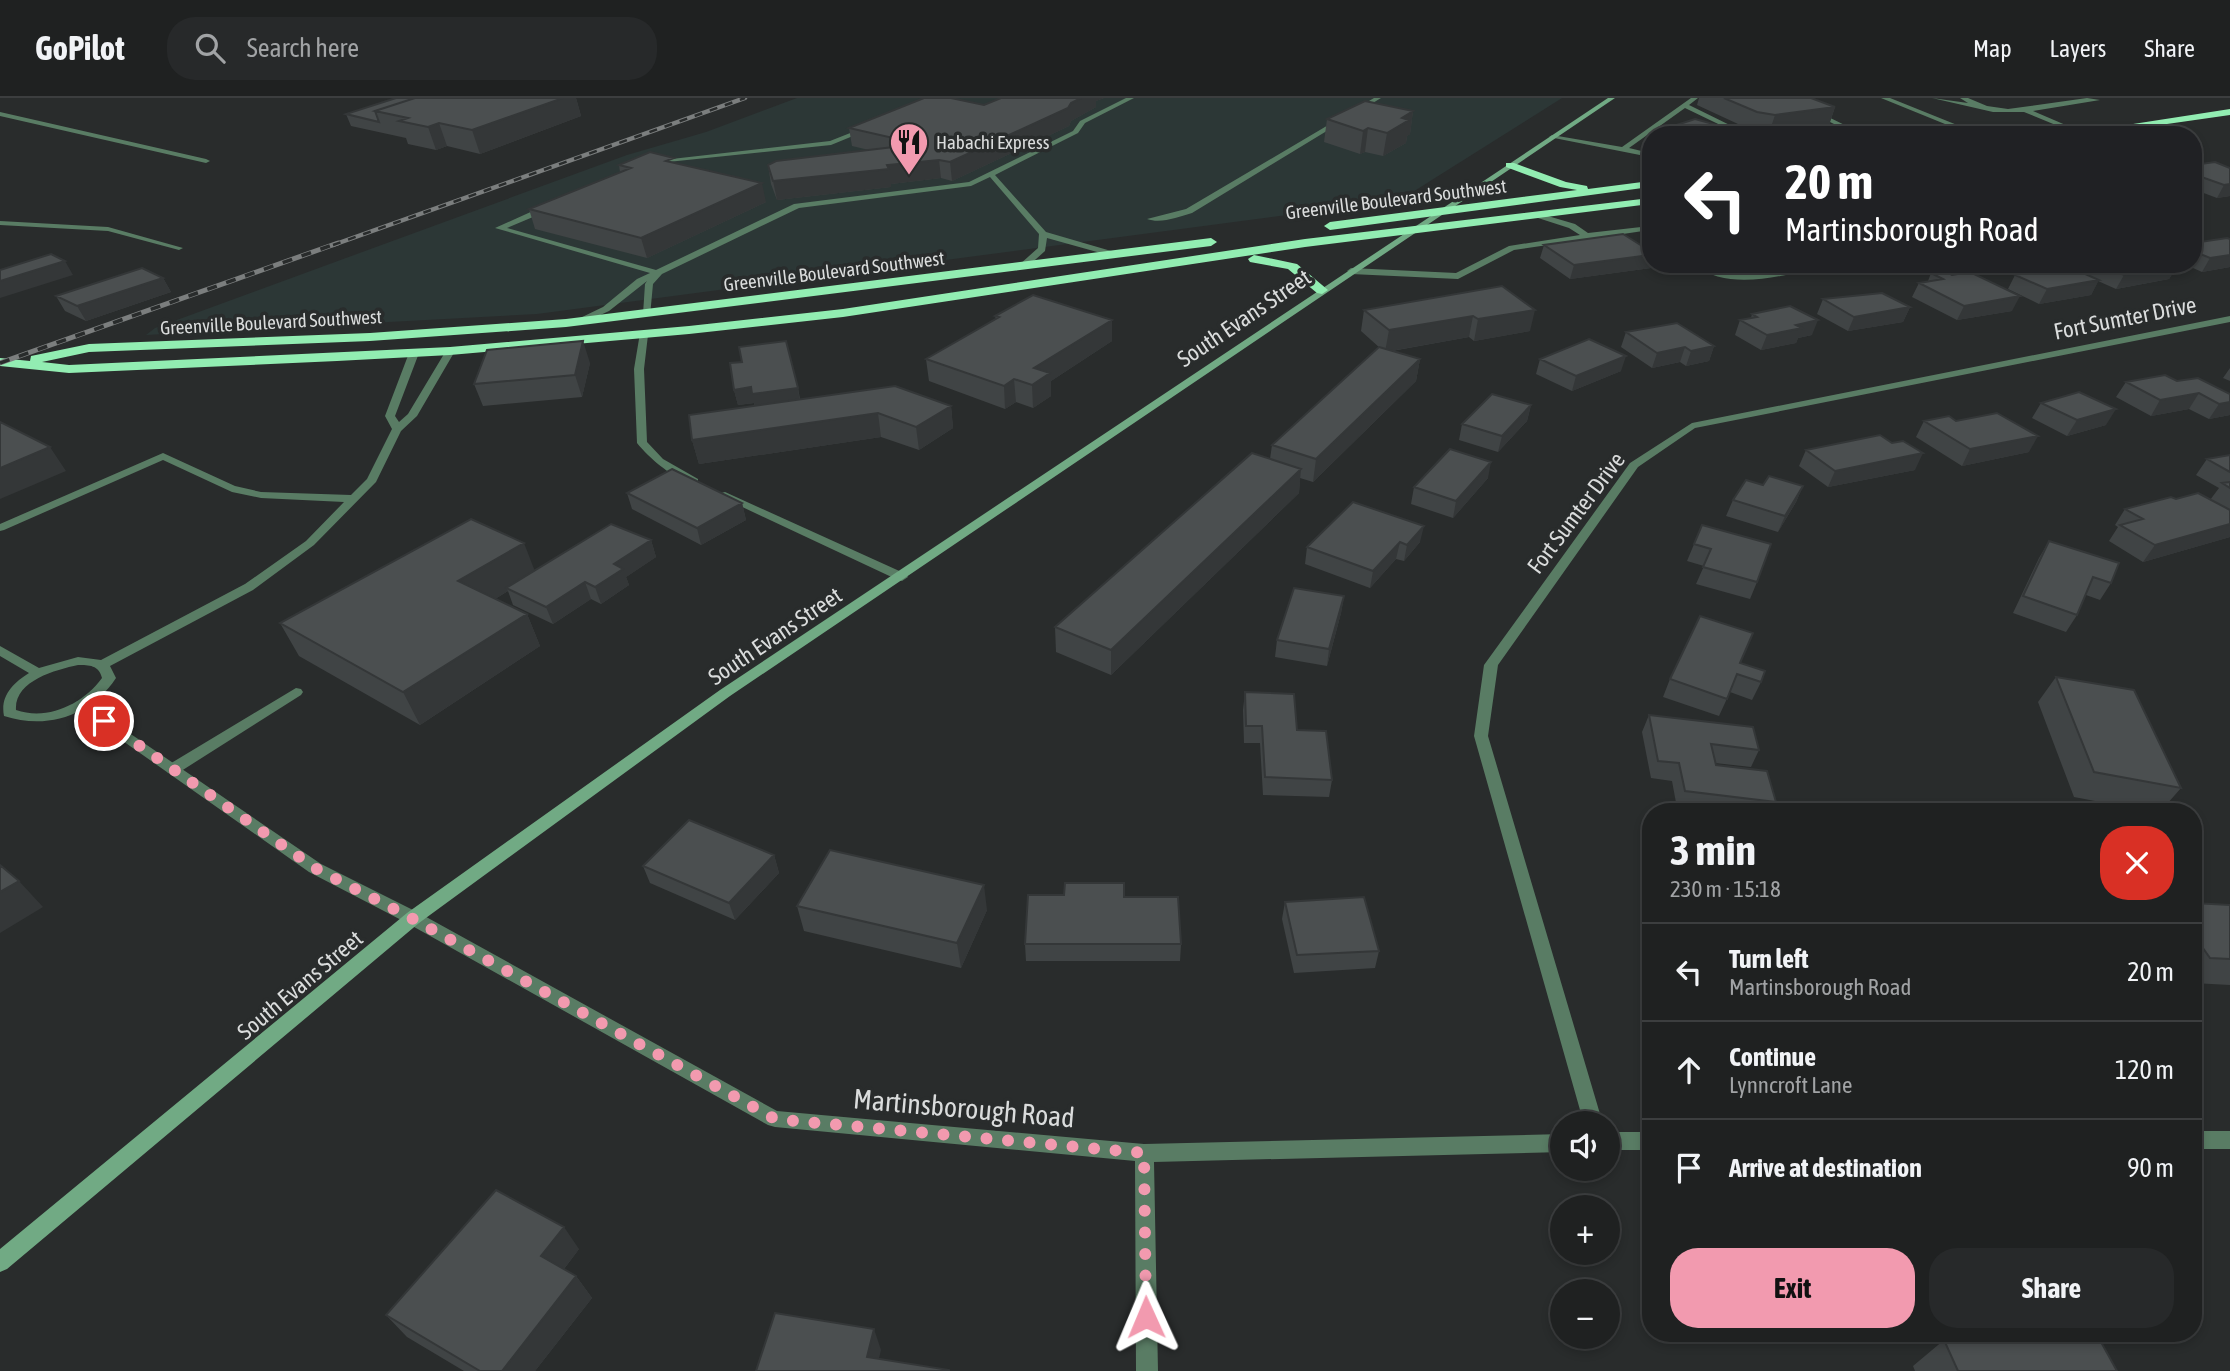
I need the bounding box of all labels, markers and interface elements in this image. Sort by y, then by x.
search box [167,17,657,80]
text: GoPilot [35,29,125,67]
icon: search [191,29,229,67]
text: Search here [247,33,359,63]
text: Map [1973,35,2012,62]
text: Layers [2050,35,2106,62]
text: Share [2144,35,2195,62]
restaurant icon: Habachi Express [888,121,930,176]
place label: Habachi Express [936,131,1050,153]
text: 20 m [1785,153,1873,209]
icon: left [1670,154,1761,245]
street label: Greenville Boulevard Southwest [1284,175,1508,223]
text: Martinsborough Road [1785,211,2039,248]
street label: Greenville Boulevard Southwest [722,247,946,295]
street label: South Evans Street [1172,264,1316,372]
street label: Fort Sumter Drive [2051,291,2199,345]
street label: Greenville Boulevard Southwest [159,305,383,339]
street label: Fort Sumter Drive [1522,447,1630,579]
street label: South Evans Street [703,582,847,690]
pin [74,691,134,751]
icon: arrive [85,702,123,740]
text: 3 min [1670,826,1756,874]
button: close [2100,826,2174,900]
text: 230 m · 15:18 [1670,876,1781,902]
street label: South Evans Street [232,925,368,1045]
text: Turn left [1729,944,1809,974]
icon: left [1670,953,1708,991]
text: 20 m [2127,957,2174,987]
text: Martinsborough Road [1729,974,1911,1000]
text: Continue [1729,1042,1816,1072]
icon: ahead [1670,1051,1708,1089]
text: 120 m [2115,1055,2174,1085]
text: Lynncroft Lane [1729,1072,1852,1098]
street label: Martinsborough Road [852,1082,1076,1134]
map controls [1550,1111,1620,1349]
button: sound [1550,1111,1620,1181]
icon: arrive [1670,1149,1708,1187]
text: Arrive at destination [1729,1153,1922,1183]
text: 90 m [2127,1153,2174,1183]
button: + [1550,1195,1620,1265]
button: Exit [1670,1248,1915,1328]
button: Share [1929,1248,2174,1328]
button: − [1550,1279,1620,1349]
position arrow [1109,1280,1183,1354]

